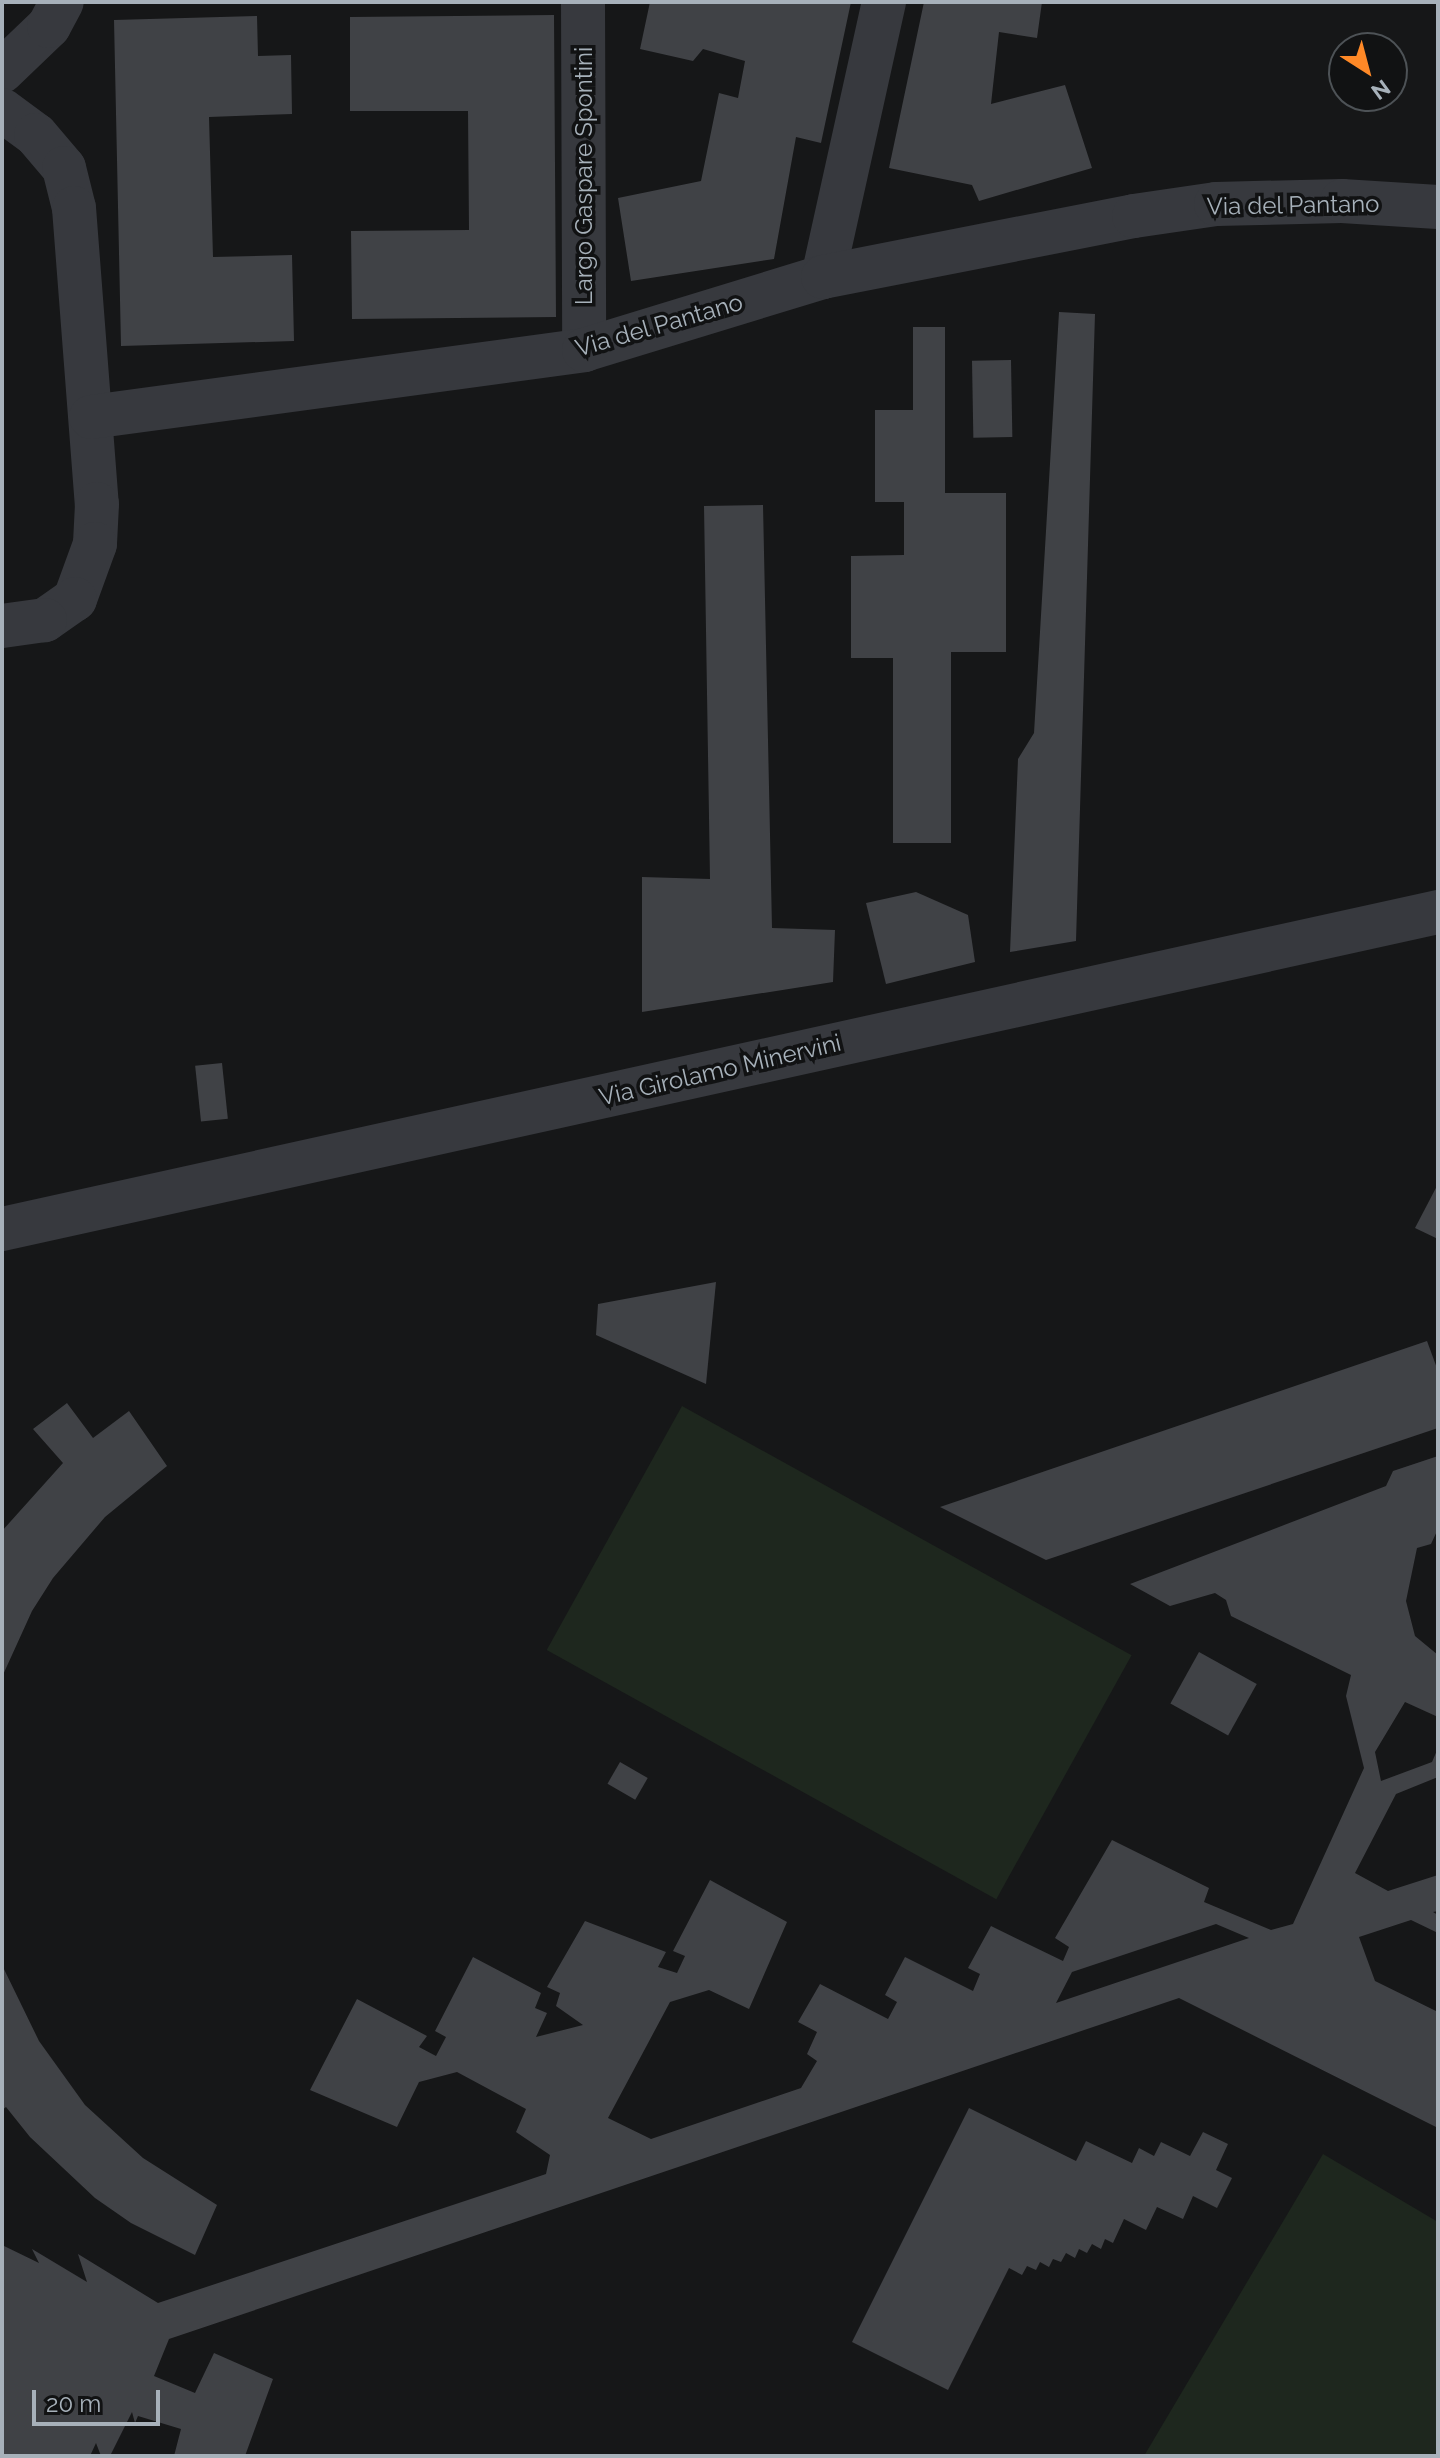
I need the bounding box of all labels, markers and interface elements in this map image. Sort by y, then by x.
north arrow [1328,32,1408,112]
street label: Largo Gaspare Spontini [570,47,598,305]
text: N [1367,74,1395,105]
street label: Via del Pantano [1206,189,1380,221]
street label: Via del Pantano [572,287,746,363]
street label: Via Girolamo Minervini [596,1028,844,1112]
scale bar [36,2374,164,2424]
text: 20 m [46,2389,101,2418]

